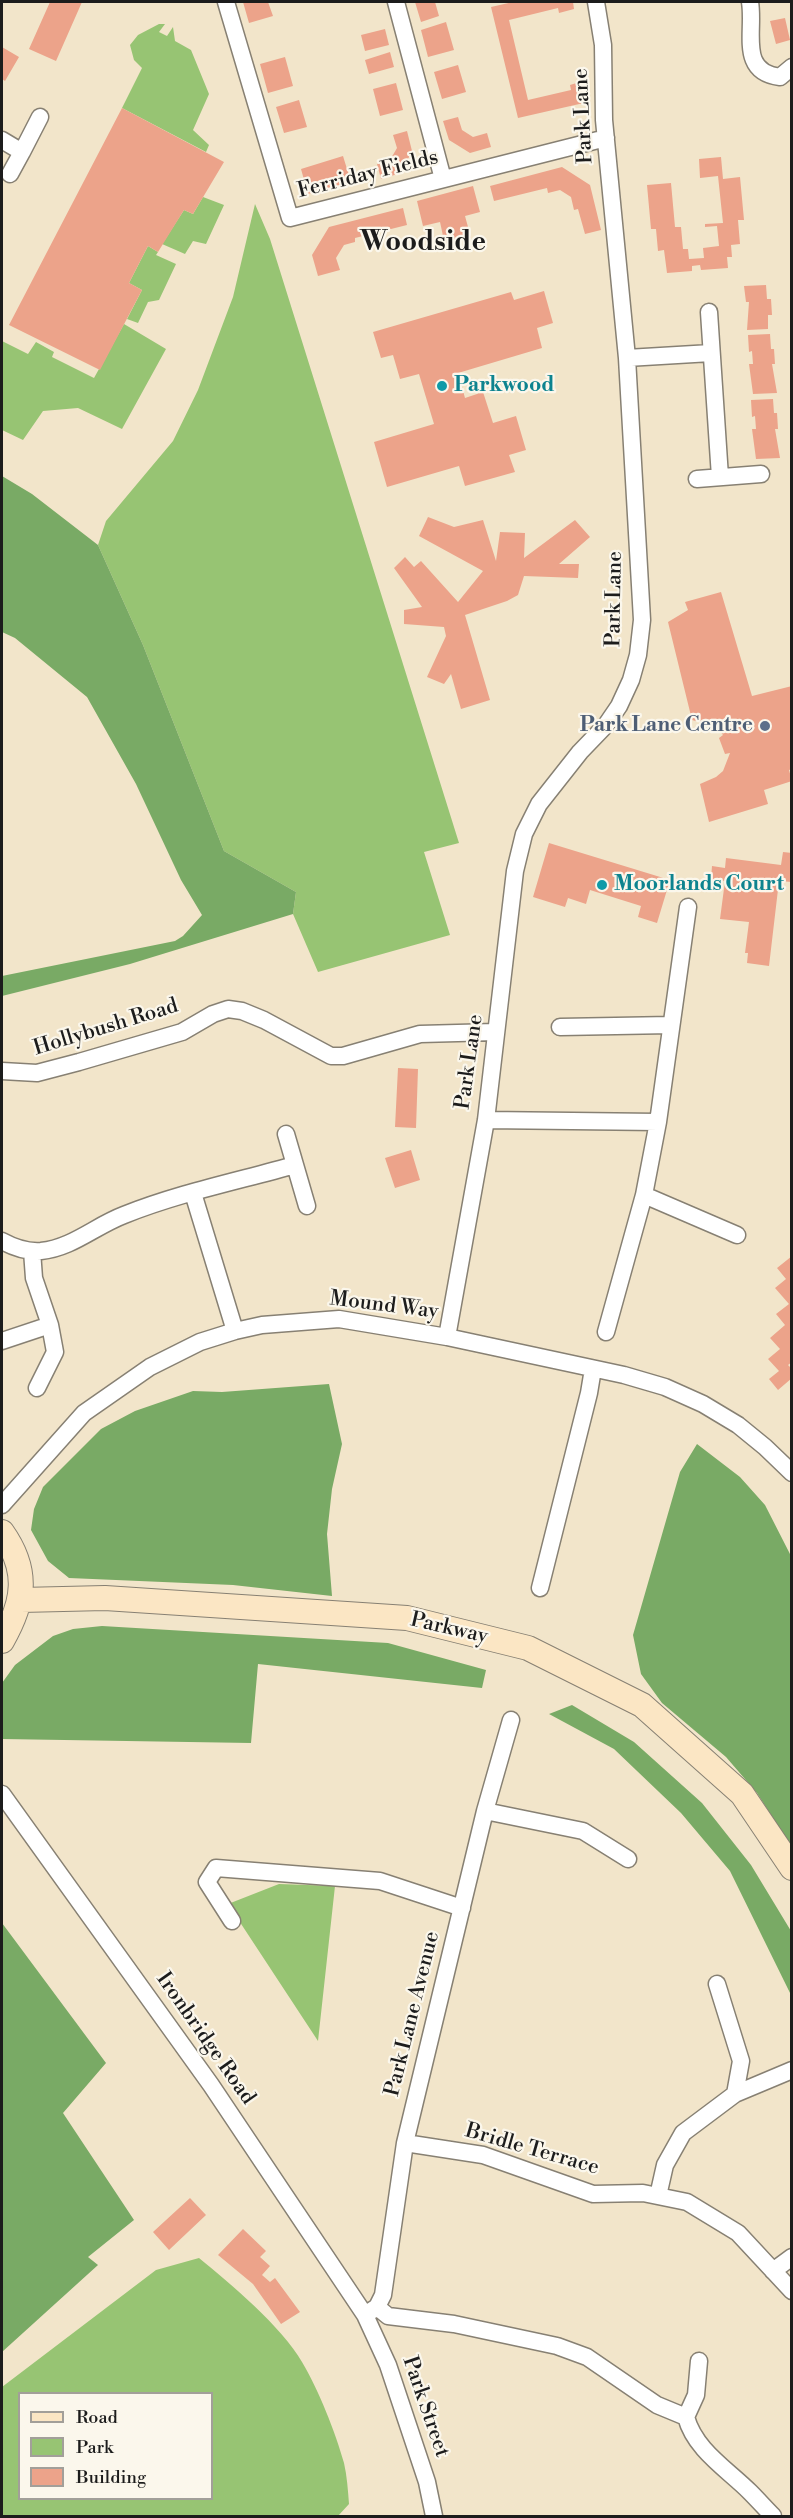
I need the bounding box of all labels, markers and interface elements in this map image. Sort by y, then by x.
street label: Park Lane [569,68,599,164]
street label: Ferriday Fields [295,145,441,205]
district label: Woodside [360,228,486,260]
place label: Parkwood [454,373,555,399]
marker: Parkwood [435,379,449,393]
street label: Park Lane [602,551,628,647]
place label: Park Lane Centre [580,713,753,739]
marker: Park Lane Centre [758,719,772,733]
place label: Moorlands Court [614,872,784,898]
marker: Moorlands Court [595,878,609,892]
street label: Hollybush Road [31,994,181,1062]
street label: Park Lane [451,1013,489,1111]
street label: Mound Way [328,1287,440,1325]
street label: Parkway [408,1608,490,1650]
street label: Park Lane Avenue [380,1929,446,2099]
street label: Ironbridge Road [150,1968,260,2110]
street label: Bridle Terrace [462,2119,602,2181]
street label: Park Street [396,2353,454,2461]
legend [18,2392,213,2500]
text: Road [76,2406,118,2429]
text: Park [76,2436,113,2459]
text: Building [76,2466,146,2489]

